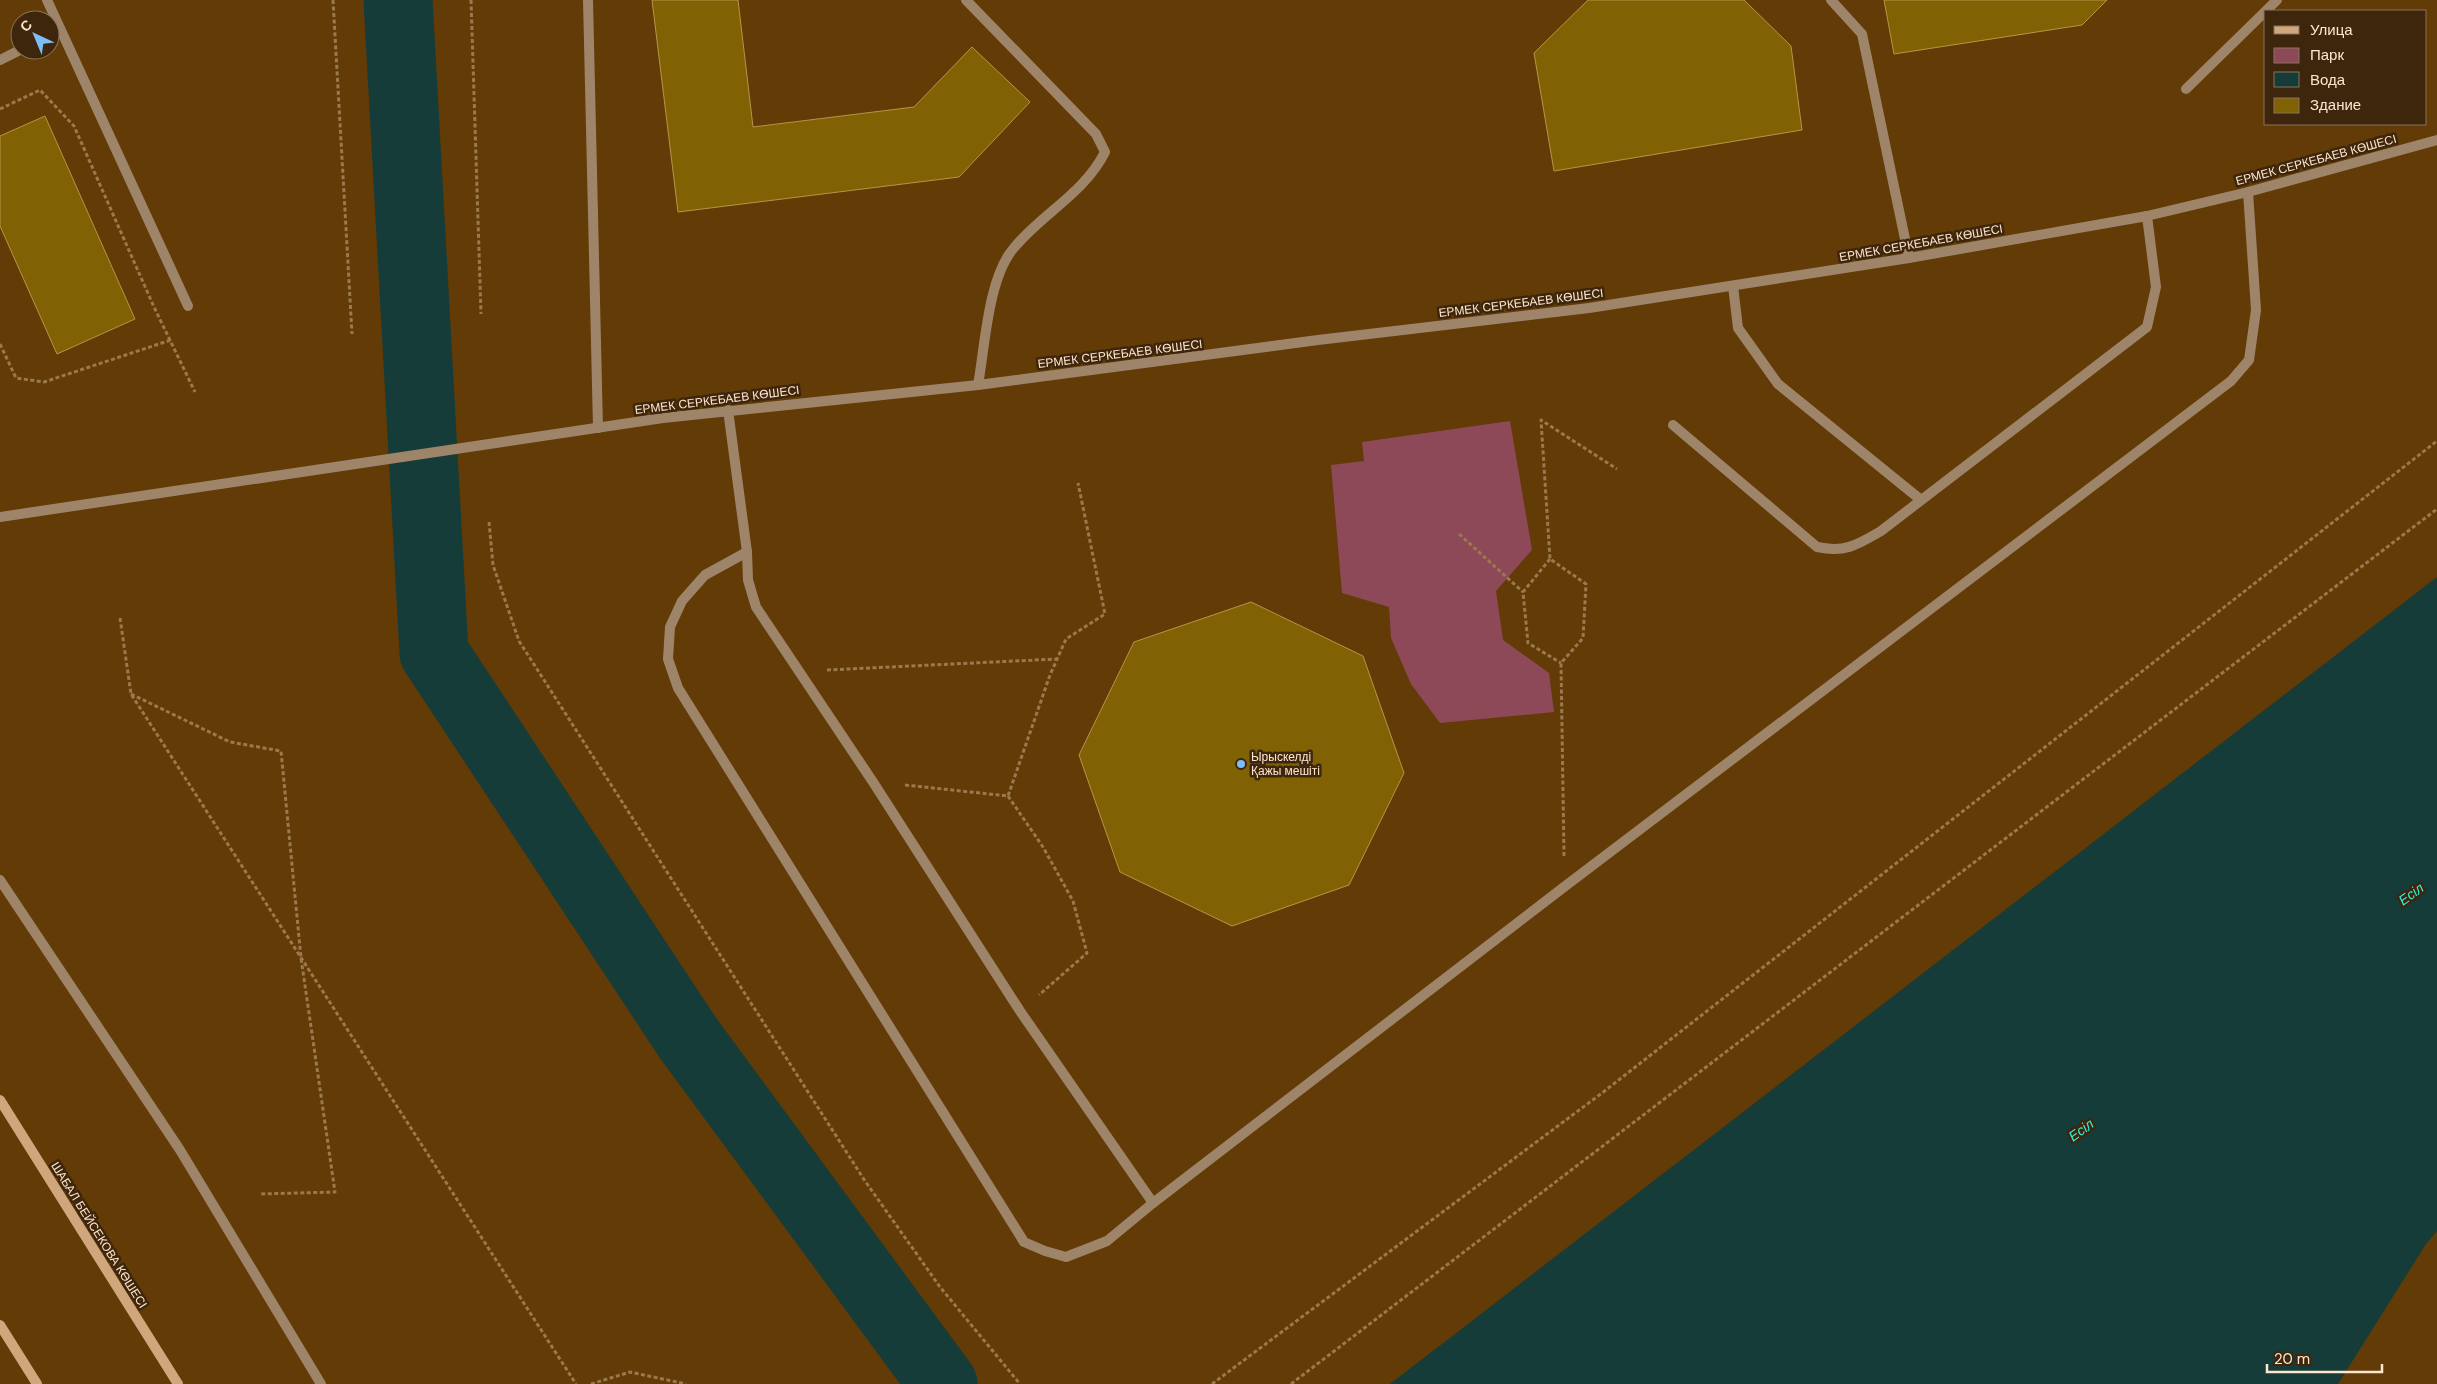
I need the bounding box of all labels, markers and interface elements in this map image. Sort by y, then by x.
north arrow [10,10,60,60]
legend [2264,10,2427,125]
text: С [16,16,36,36]
text: Улица [2310,20,2353,40]
text: Парк [2310,45,2344,65]
text: Вода [2310,70,2346,90]
text: Здание [2310,95,2361,115]
street label: ЕРМЕК СЕРКЕБАЕВ КӨШЕСІ [2234,131,2398,189]
street label: ЕРМЕК СЕРКЕБАЕВ КӨШЕСІ [1838,221,2004,265]
street label: ЕРМЕК СЕРКЕБАЕВ КӨШЕСІ [1438,285,1604,321]
street label: ЕРМЕК СЕРКЕБАЕВ КӨШЕСІ [1037,336,1203,372]
street label: ЕРМЕК СЕРКЕБАЕВ КӨШЕСІ [634,382,800,418]
place label: Ырыскелді Қажы мешіті [1251,749,1320,779]
marker: Ырыскелді Қажы мешіті [1235,758,1247,770]
water label: Есіл [2395,879,2427,909]
water label: Есіл [2065,1115,2097,1145]
street label: ШАБАЛ БЕЙСЕКОВА КӨШЕСІ [47,1159,151,1311]
scale bar [2267,1342,2382,1374]
text: 20 m [2274,1349,2310,1369]

